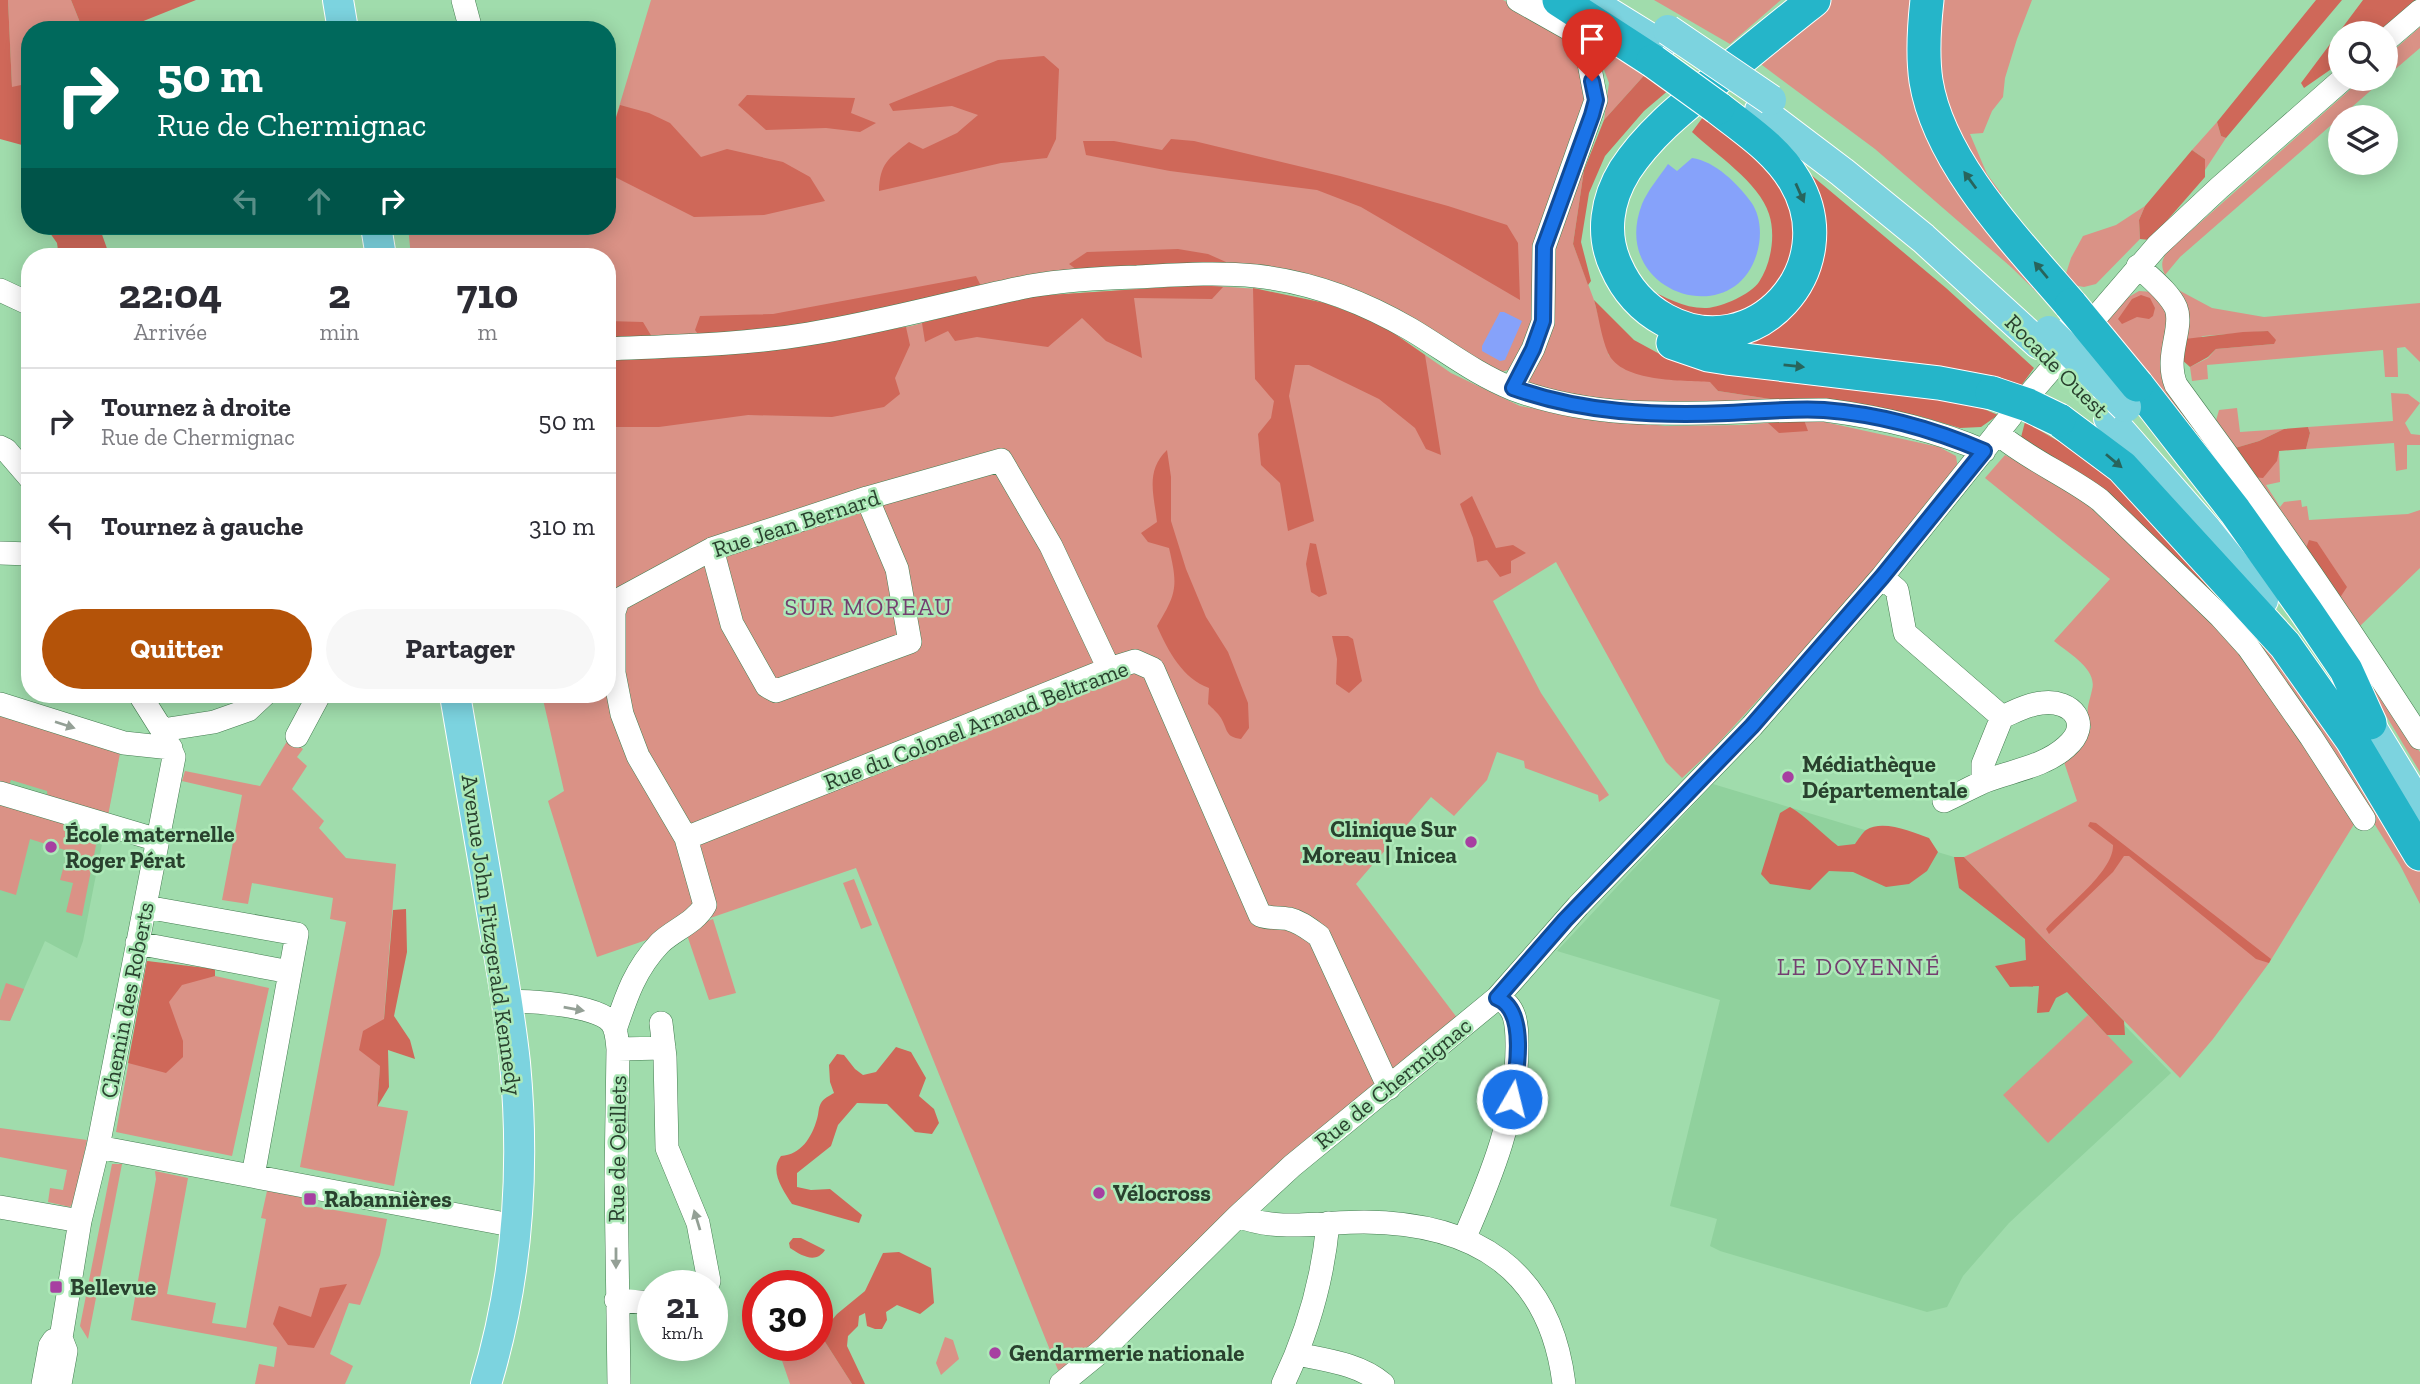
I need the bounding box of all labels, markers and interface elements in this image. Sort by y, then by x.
pin [1562,9,1622,81]
icon: arrive [1573,20,1611,58]
map controls [2328,21,2398,175]
button: search [2328,21,2398,91]
text: 50 m [157,46,263,105]
icon: right [42,49,133,140]
button: layers [2328,105,2398,175]
text: Rue de Chermignac [157,106,427,144]
one-way arrow [1963,171,1977,189]
icon: left [227,182,265,220]
icon: ahead [300,182,338,220]
icon: right [373,182,411,220]
one-way arrow [1794,183,1806,203]
one-way arrow [2033,261,2049,279]
text: 22:04 [118,268,222,319]
text: 2 [328,268,351,319]
text: 710 [457,268,518,319]
street label: Rocade Ouest [1999,308,2115,424]
text: Arrivée [134,318,207,346]
text: min [320,318,359,346]
text: m [478,318,497,346]
one-way arrow [1784,361,1806,372]
text: Tournez à droite [101,391,291,423]
icon: right [42,402,80,440]
text: 50 m [538,405,595,437]
text: Rue de Chermignac [101,423,295,451]
one-way arrow [2105,453,2123,468]
street label: Rue Jean Bernard [709,483,883,563]
icon: left [42,507,80,545]
text: Tournez à gauche [101,510,303,542]
text: 310 m [529,510,595,542]
district label: SUR MOREAU [785,592,954,621]
button: Quitter [42,609,312,689]
button: Partager [326,609,595,689]
street label: Rue du Colonel Arnaud Beltrame [820,654,1132,796]
one-way arrow [55,720,76,730]
place label: Médiathèque Départementale [1802,750,1968,804]
marker: Médiathèque Départementale [1780,769,1796,785]
street label: Avenue John Fitzgerald Kennedy [456,773,528,1097]
place label: Clinique Sur Moreau | Inicea [1302,815,1457,869]
place label: École maternelle Roger Pérat [65,820,235,874]
marker: Clinique Sur Moreau | Inicea [1463,834,1479,850]
marker: École maternelle Roger Pérat [43,839,59,855]
street label: Chemin des Roberts [94,900,160,1100]
district label: LE DOYENNÉ [1777,952,1941,981]
one-way arrow [563,1004,585,1015]
street label: Rue de Chermignac [1309,1011,1477,1155]
position arrow [1475,1062,1549,1136]
street label: Rue de Oeillets [602,1075,632,1223]
place label: Vélocross [1113,1179,1211,1207]
place label: Rabannières [324,1185,452,1213]
marker: Vélocross [1091,1185,1107,1201]
marker: Rabannières [302,1191,318,1207]
one-way arrow [691,1209,701,1230]
one-way arrow [610,1247,622,1269]
speed limit sign: 30 [742,1270,833,1361]
place label: Bellevue [70,1273,156,1301]
marker: Bellevue [48,1279,64,1295]
text: 21 [666,1285,699,1327]
text: km/h [662,1322,703,1344]
place label: Gendarmerie nationale [1009,1339,1244,1367]
marker: Gendarmerie nationale [987,1345,1003,1361]

